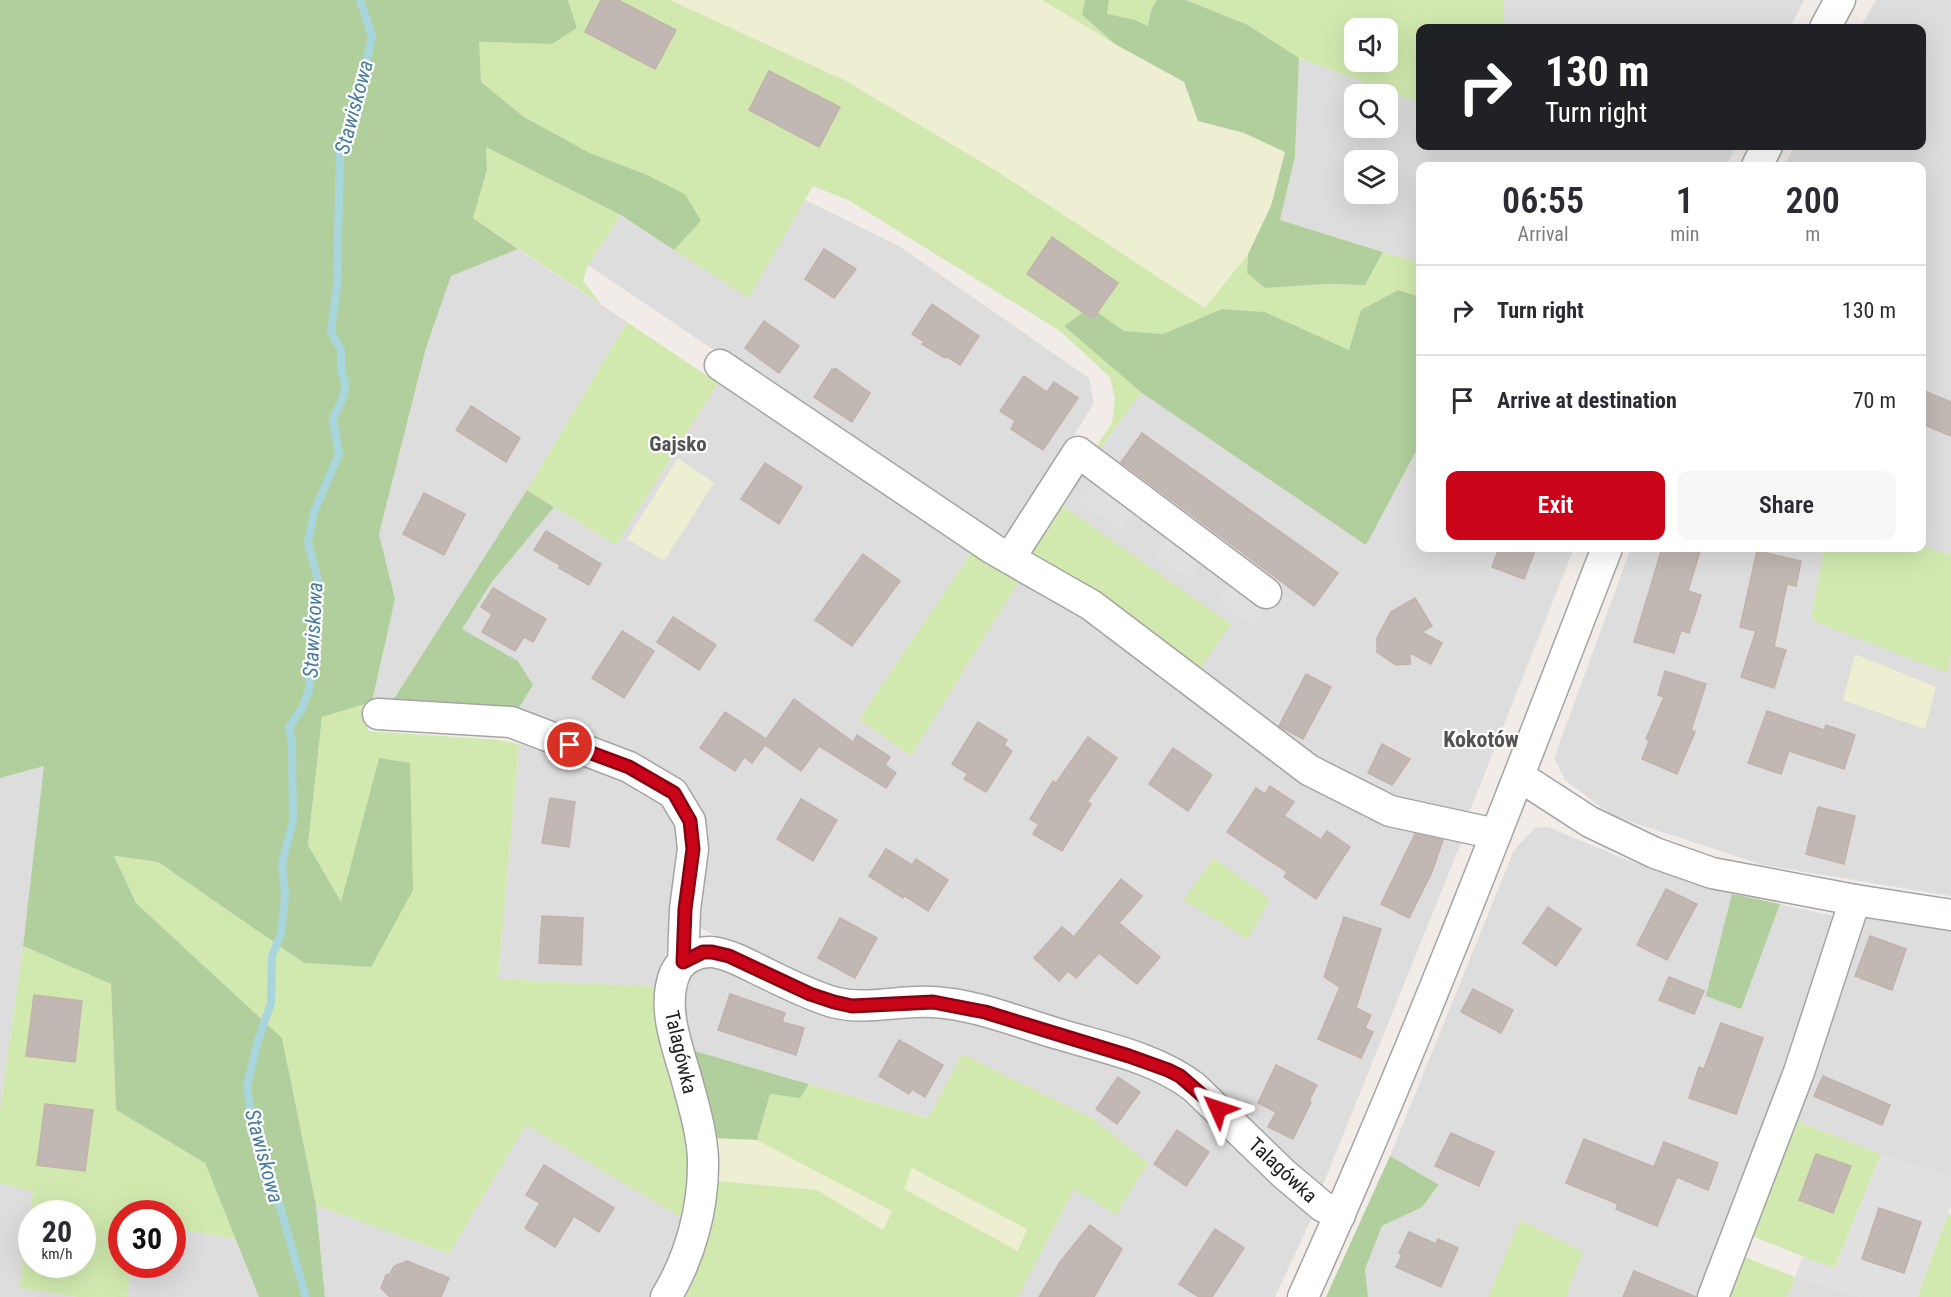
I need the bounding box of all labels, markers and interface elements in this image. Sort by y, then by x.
map controls [1344,18,1398,204]
button: sound [1344,18,1398,72]
text: 130 m [1545,47,1650,96]
icon: right [1446,48,1524,126]
water label: Stawiskowa [330,58,378,156]
button: search [1344,84,1398,138]
text: Turn right [1545,97,1647,129]
button: layers [1344,150,1398,204]
text: 06:55 [1502,180,1584,222]
text: 1 [1676,180,1694,222]
text: 200 [1786,180,1840,222]
text: Arrival [1518,222,1569,246]
text: min [1670,222,1699,246]
text: m [1805,222,1820,246]
icon: right [1446,294,1479,327]
text: Turn right [1497,298,1584,323]
text: 130 m [1842,298,1896,323]
icon: arrive [1446,384,1479,417]
text: Arrive at destination [1497,388,1677,413]
text: 70 m [1853,388,1896,413]
district label: Gajsko [649,432,707,456]
button: Exit [1446,471,1665,540]
button: Share [1677,471,1896,540]
water label: Stawiskowa [299,581,327,679]
pin [544,719,595,770]
district label: Kokotów [1443,727,1519,752]
icon: arrive [553,728,586,761]
street label: Talagówka [660,1008,702,1096]
position arrow [1186,1077,1250,1141]
water label: Stawiskowa [240,1107,288,1205]
street label: Talagówka [1244,1132,1322,1208]
speed limit sign: 30 [108,1200,186,1278]
text: 20 [42,1214,72,1249]
text: km/h [42,1245,72,1263]

